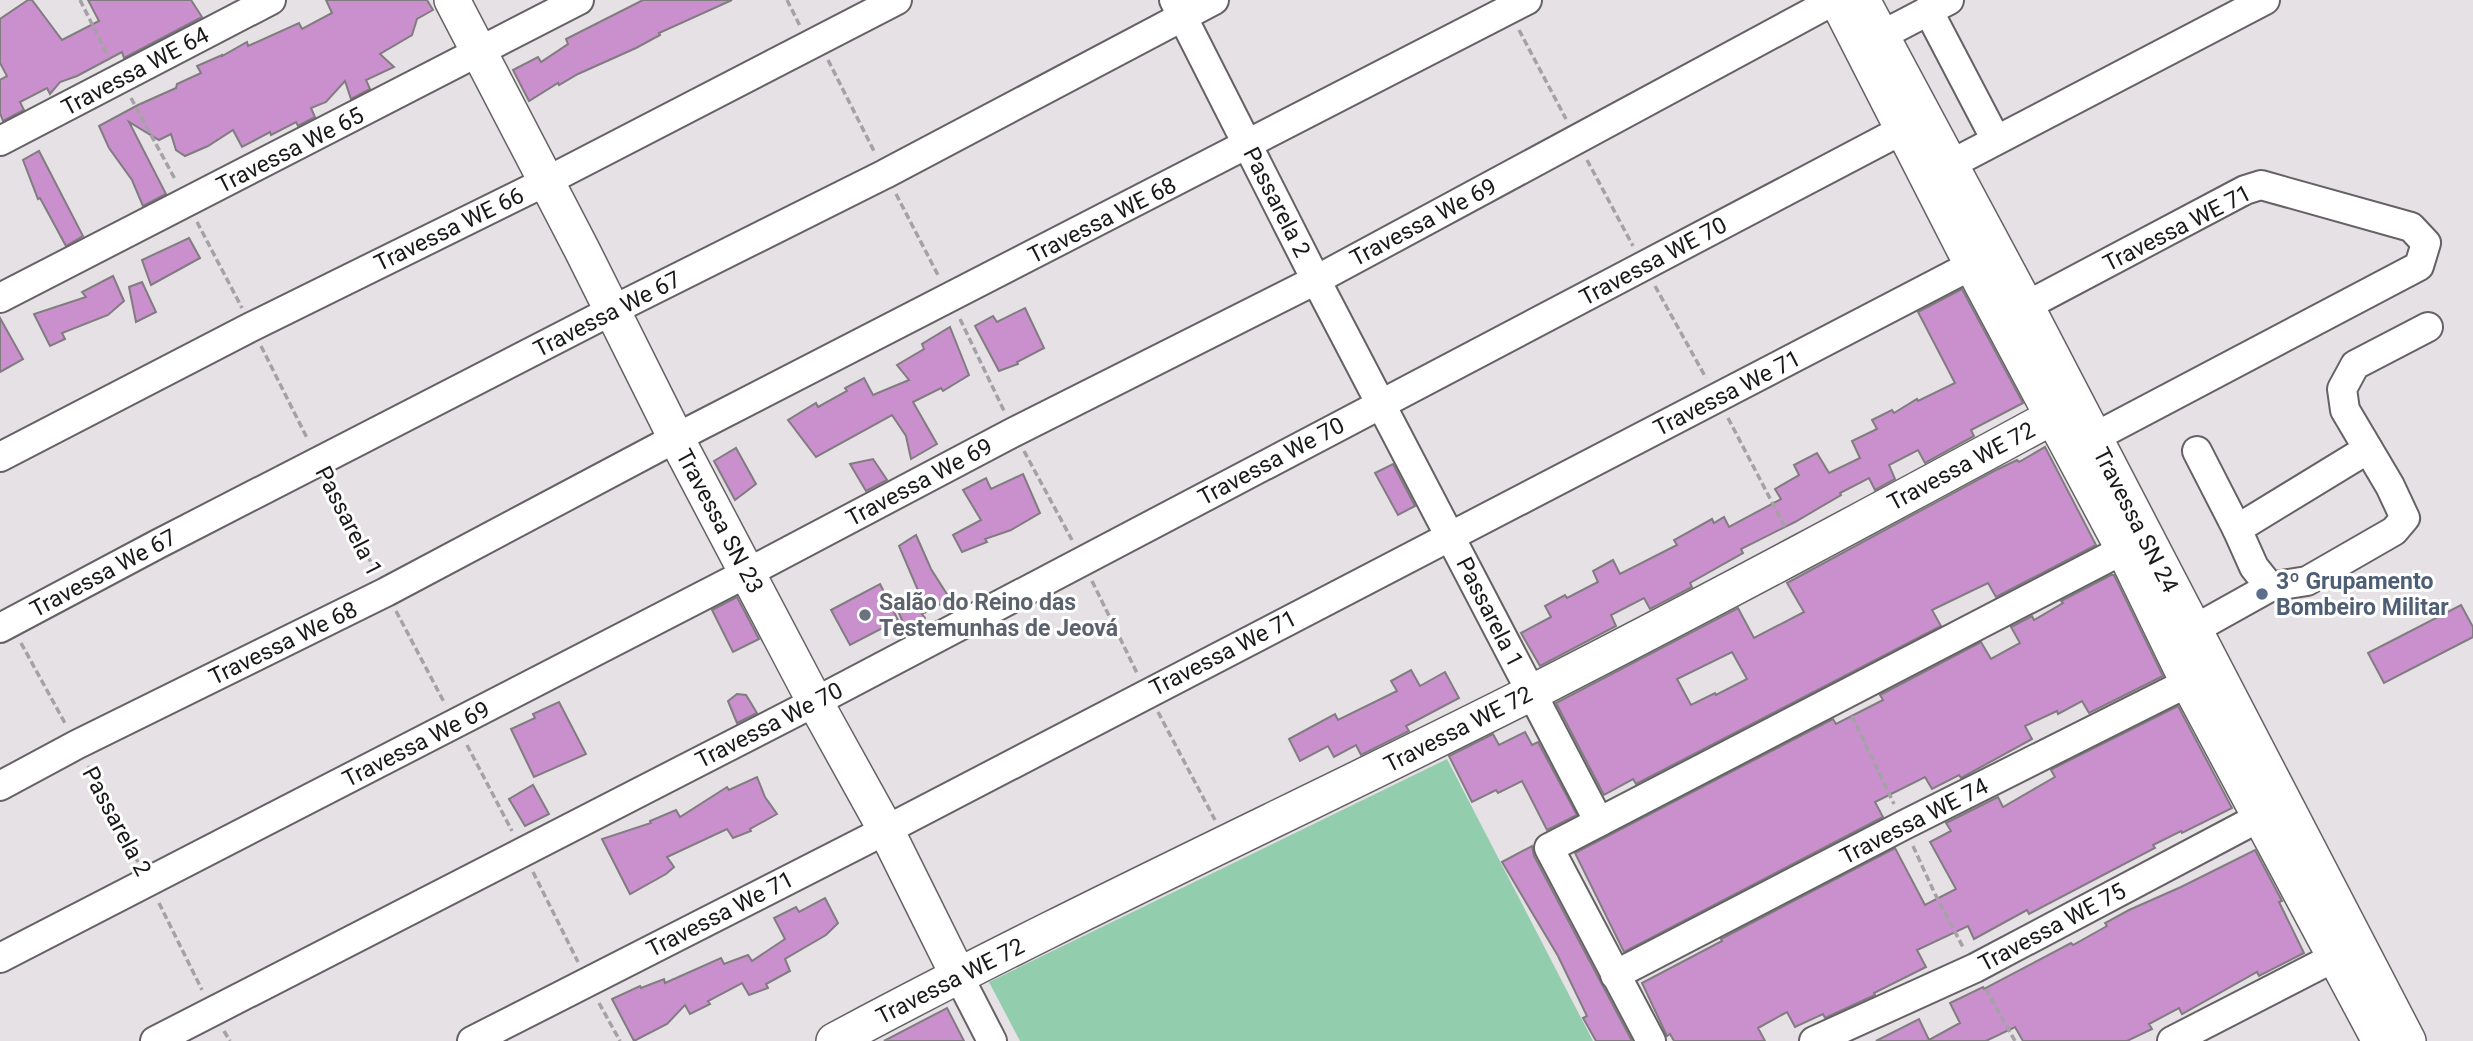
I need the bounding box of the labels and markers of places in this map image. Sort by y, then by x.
place label: 3º Grupamento Bombeiro Militar [2276,568,2449,621]
marker: 3º Grupamento Bombeiro Militar [2254,586,2270,602]
place label: Salão do Reino das Testemunhas de Jeová [879,589,1118,642]
marker: Salão do Reino das Testemunhas de Jeová [857,607,873,623]

